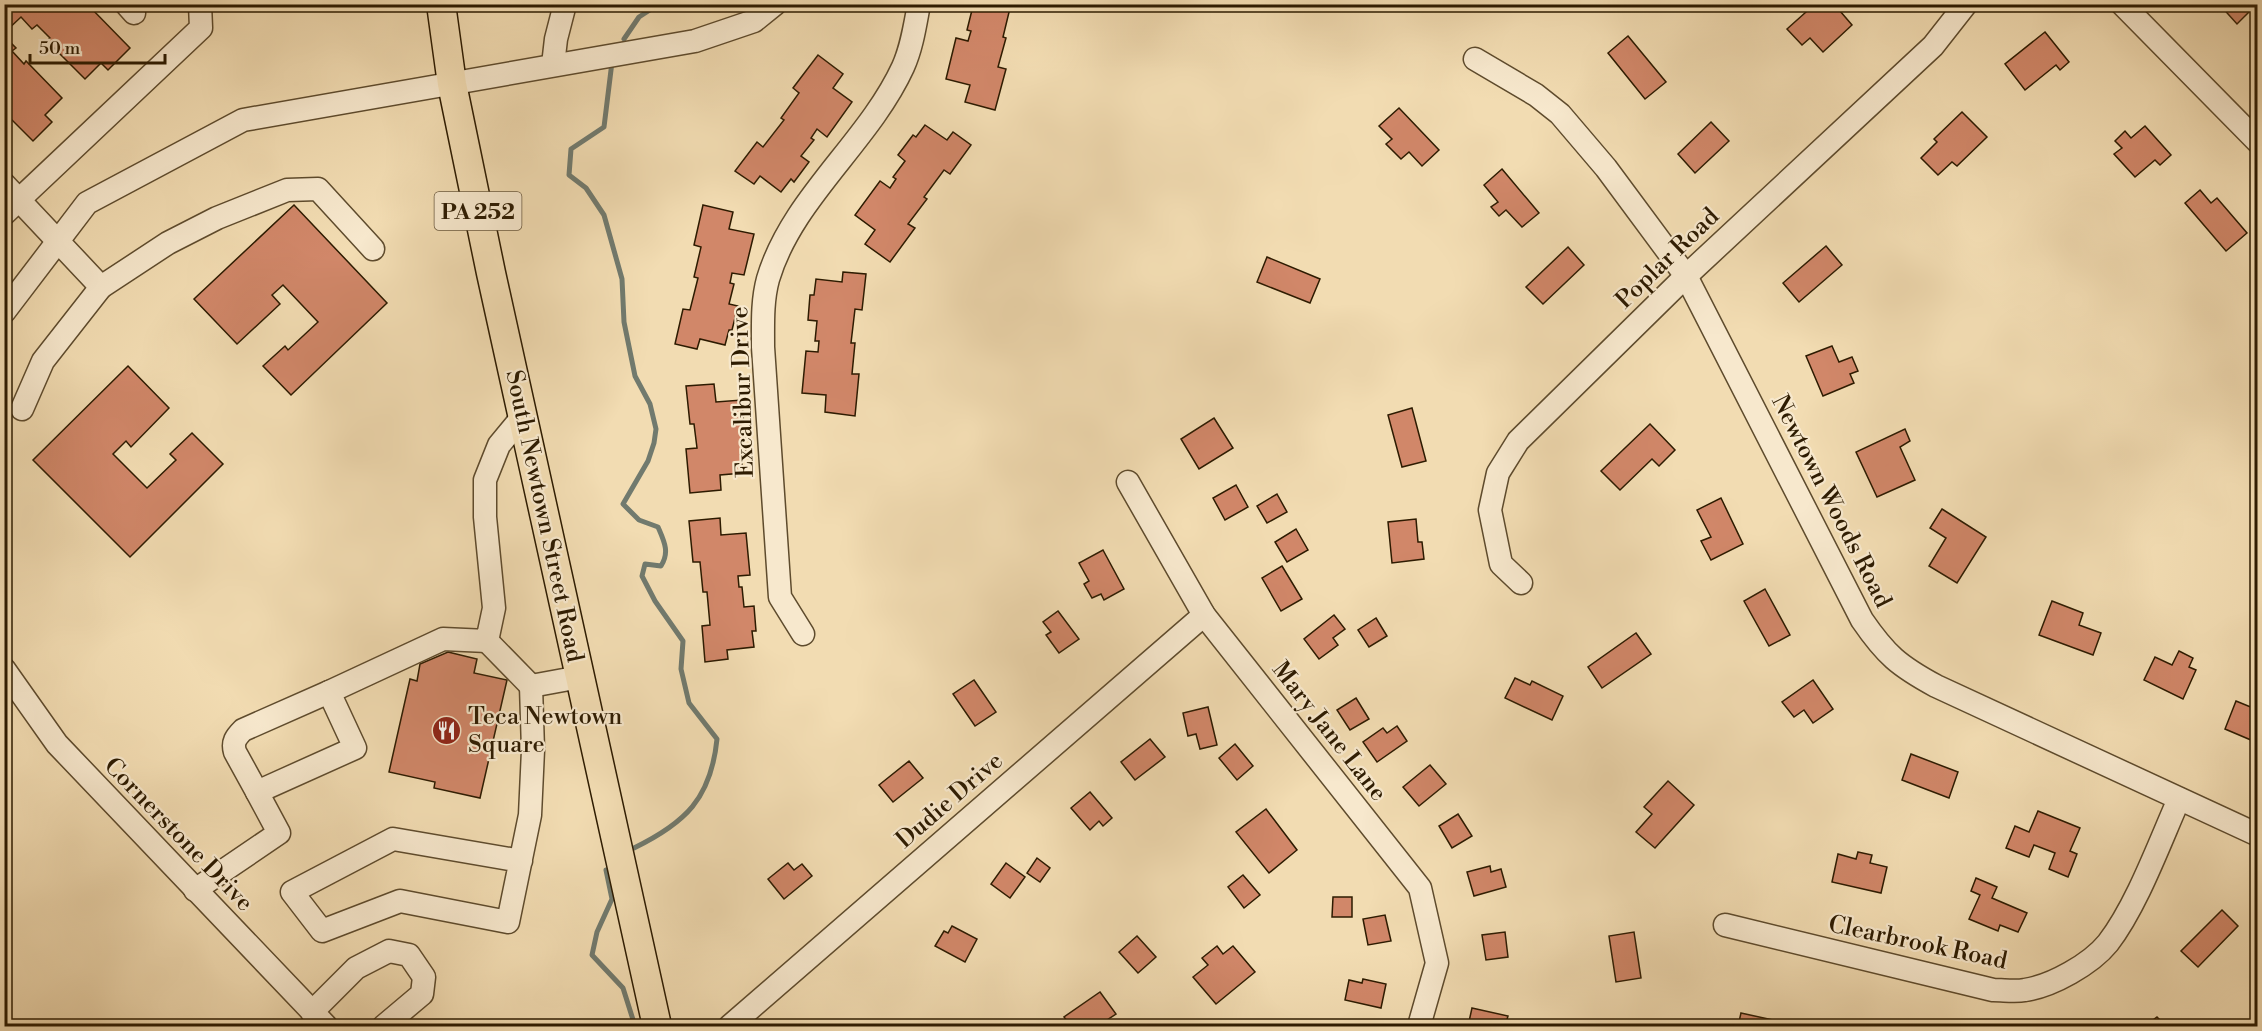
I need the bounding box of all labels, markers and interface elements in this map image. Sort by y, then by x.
scale bar [30,27,165,65]
text: 50 m [39,37,81,60]
road number: PA 252 [434,192,522,230]
street label: Poplar Road [1610,202,1726,315]
street label: Excalibur Drive [725,306,761,478]
street label: South Newtown Street Road [498,367,590,665]
street label: Newtown Woods Road [1764,390,1898,613]
street label: Mary Jane Lane [1265,656,1393,808]
place label: Teca Newtown Square [468,702,622,760]
restaurant icon: Teca Newtown Square [431,714,463,746]
street label: Dudie Drive [890,746,1009,855]
street label: Cornerstone Drive [97,751,259,918]
street label: Clearbrook Road [1826,909,2010,977]

